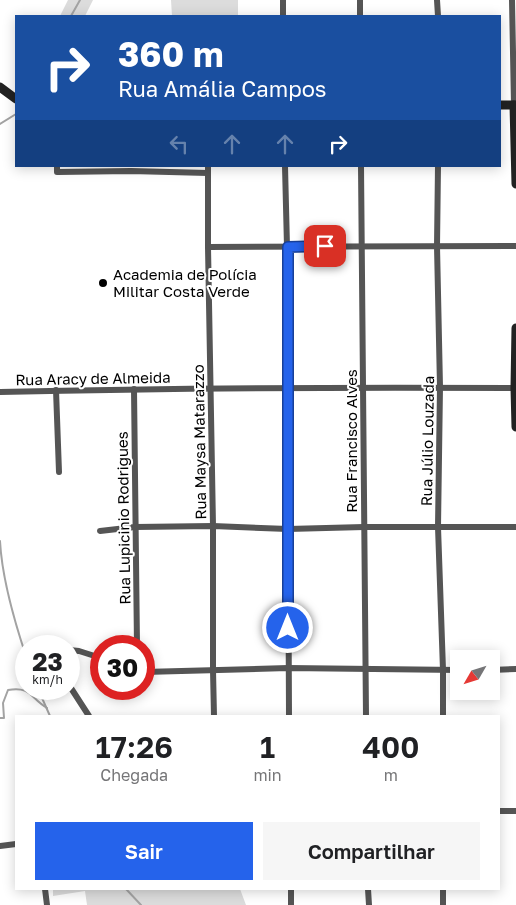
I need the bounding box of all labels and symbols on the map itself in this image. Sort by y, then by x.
pin [304,225,346,267]
place label: Academia de Polícia Militar Costa Verde [113,265,257,300]
marker: Academia de Polícia Militar Costa Verde [97,277,109,289]
street label: Rua Maysa Matarazzo [189,364,209,520]
street label: Rua Aracy de Almeida [15,368,171,388]
street label: Rua Francisco Alves [342,369,360,513]
street label: Rua Júlio Louzada [417,376,437,506]
street label: Rua Lupicinio Rodrigues [112,431,134,605]
position arrow [261,601,313,653]
speed limit sign: 30 [90,635,155,700]
north arrow [450,650,500,700]

